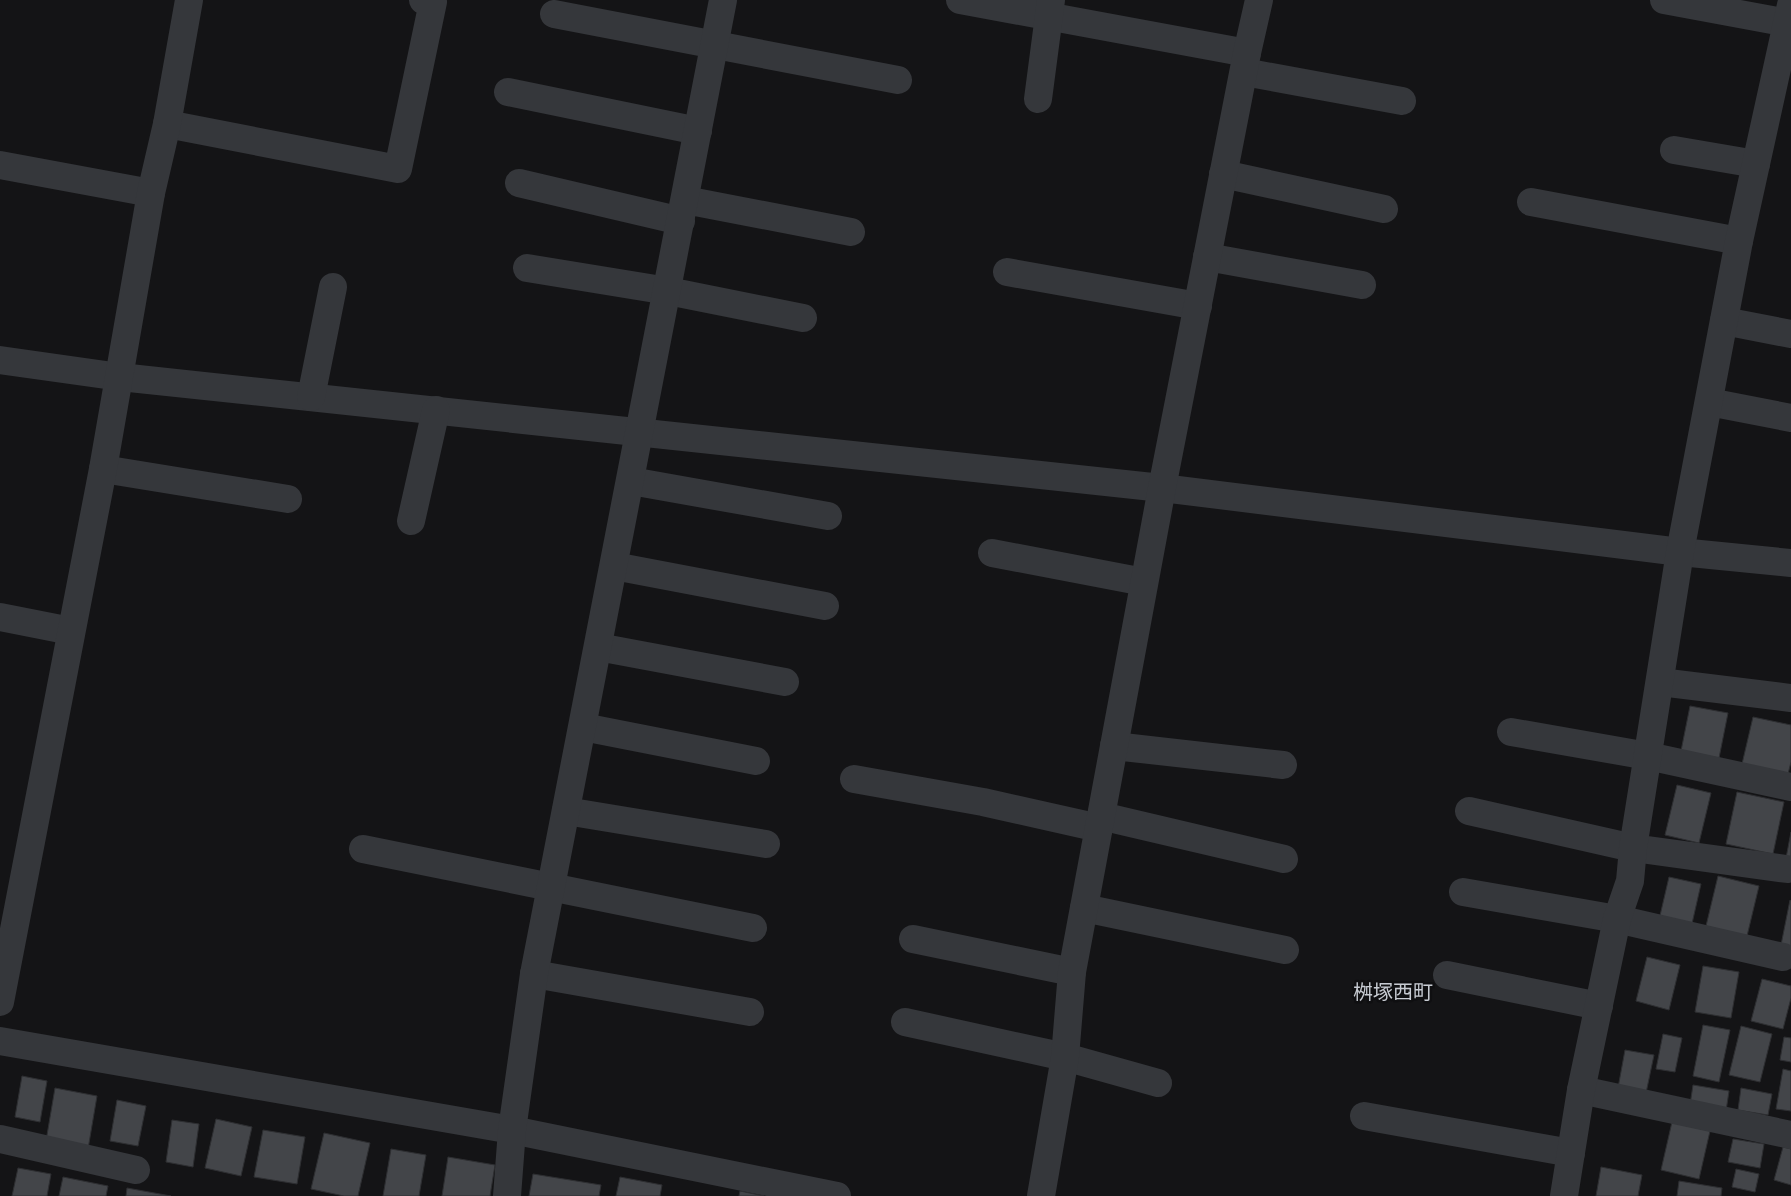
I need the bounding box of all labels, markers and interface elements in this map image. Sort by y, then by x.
district label: 桝塚西町 [1353,981,1433,1003]

